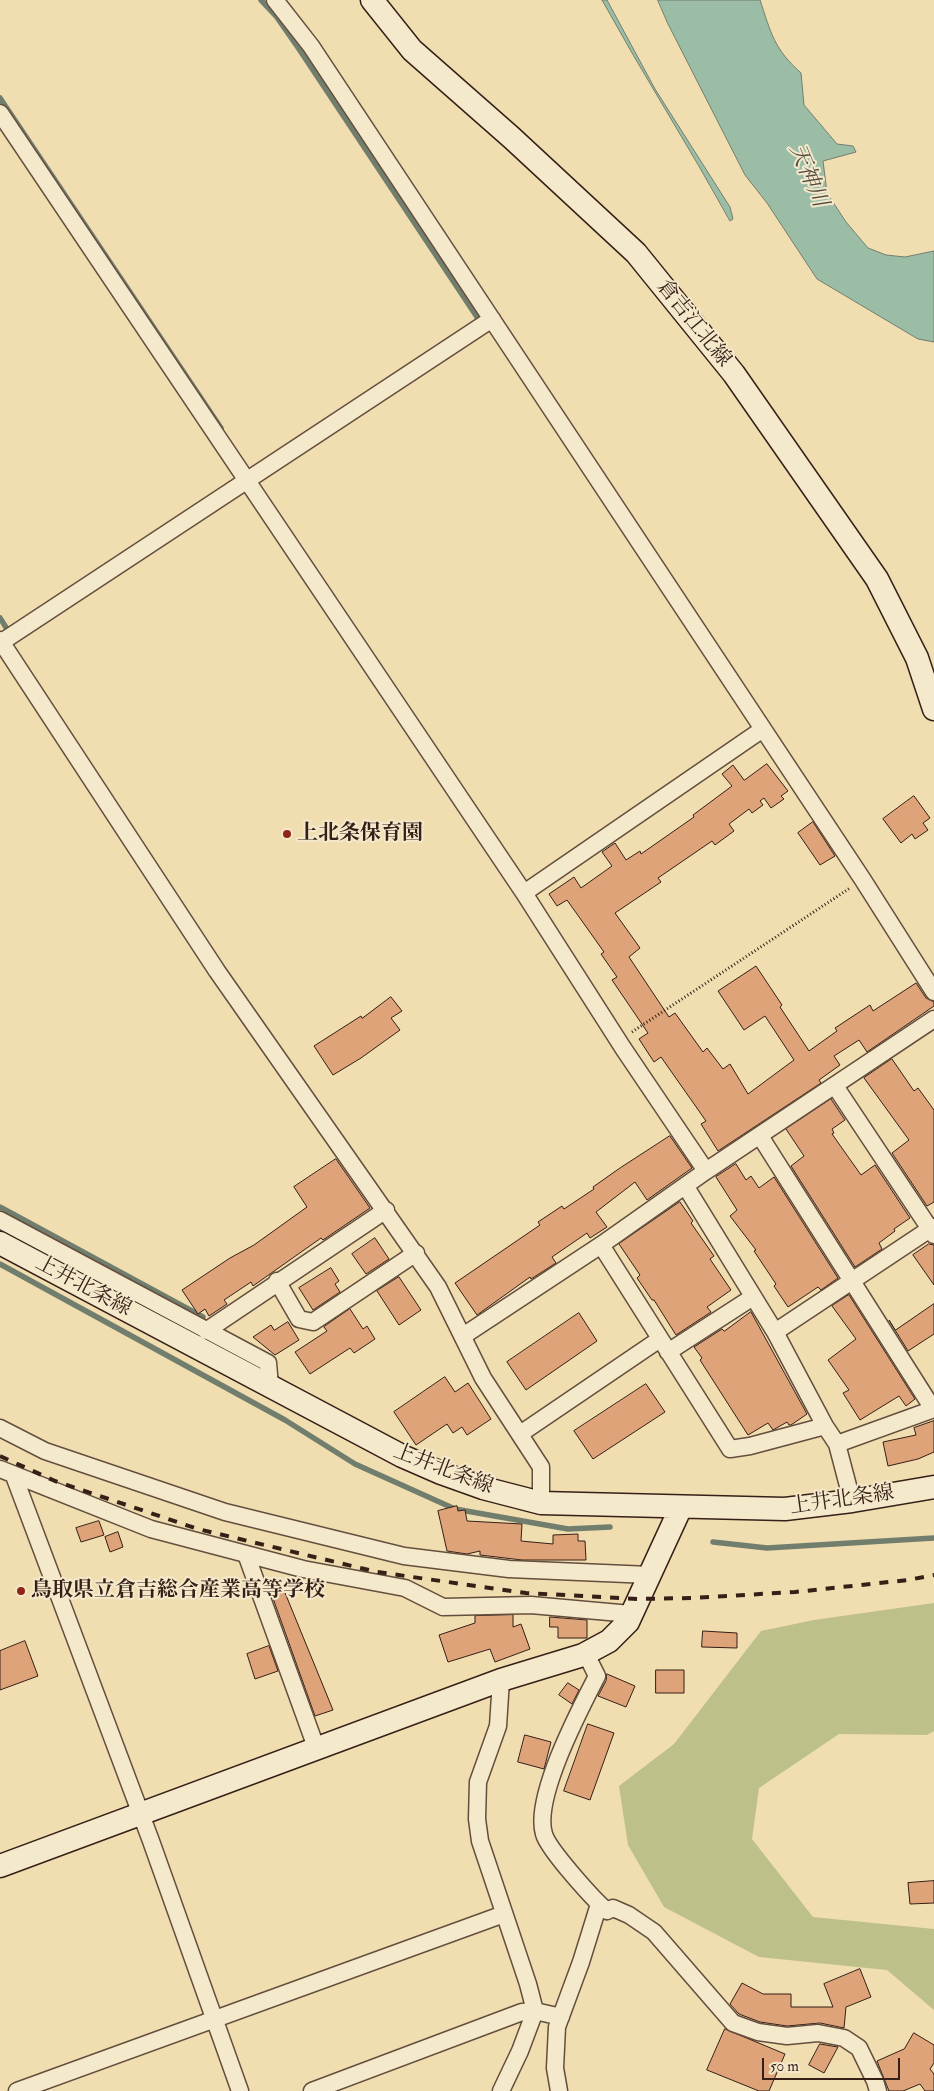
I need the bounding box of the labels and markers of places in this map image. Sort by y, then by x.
place label: 上北条保育園 [297,821,423,847]
marker: 上北条保育園 [281,828,293,840]
place label: 鳥取県立倉吉総合産業高等学校 [31,1578,325,1604]
marker: 鳥取県立倉吉総合産業高等学校 [15,1585,27,1597]

